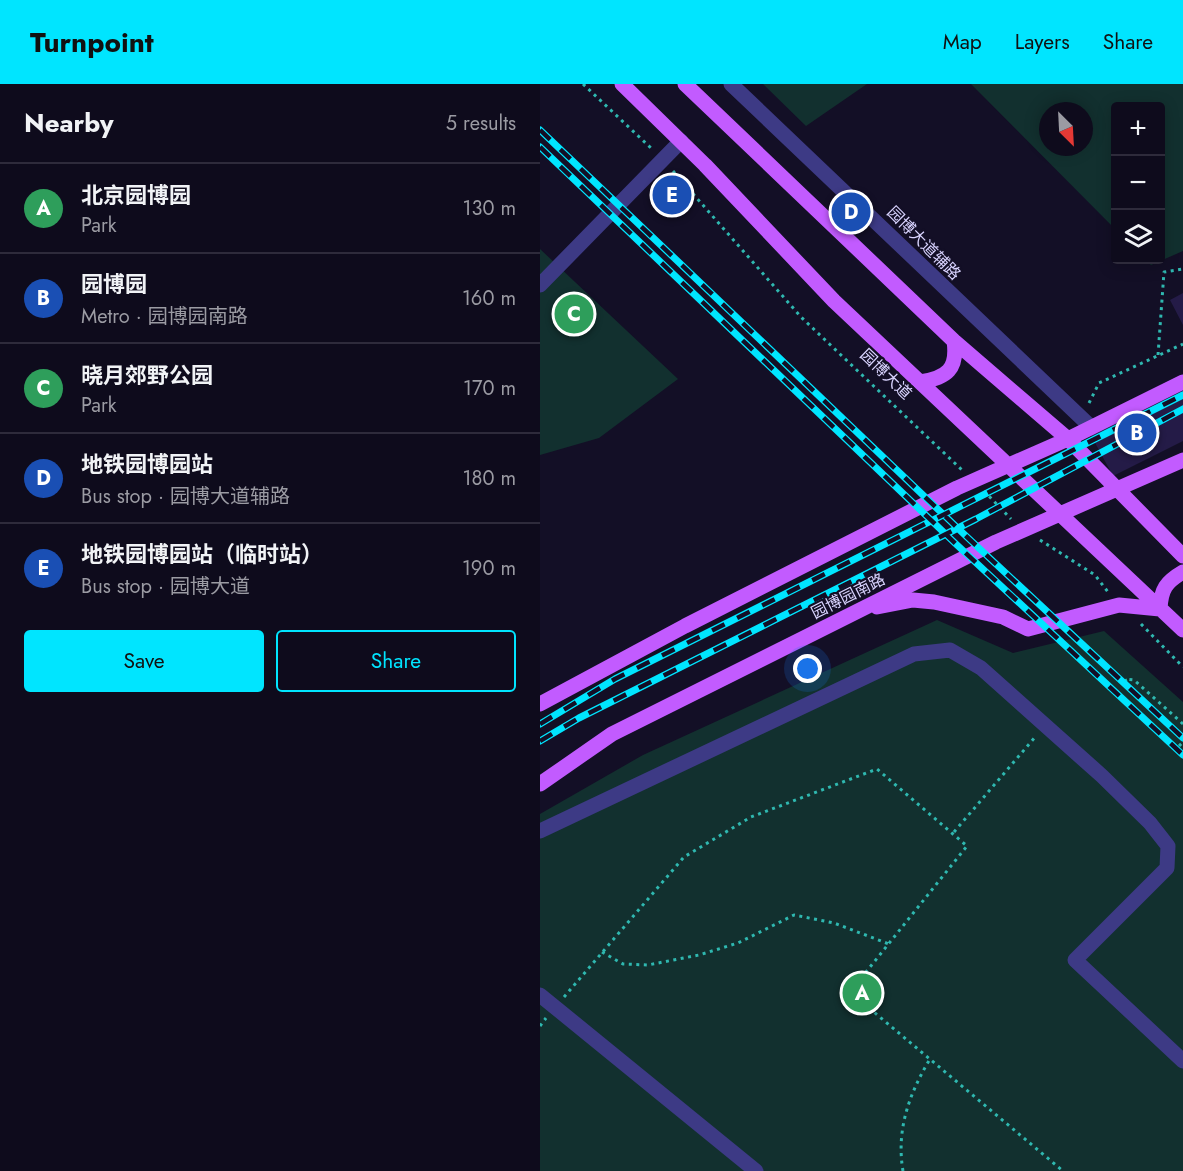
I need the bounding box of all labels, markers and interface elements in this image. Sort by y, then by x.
text: Turnpoint [30,22,154,63]
text: Map [943,27,982,57]
text: Layers [1015,27,1070,57]
text: Share [1103,27,1153,57]
north arrow [1039,102,1093,156]
map controls [1111,102,1165,264]
button: + [1111,102,1165,156]
text: Nearby [24,104,113,142]
text: 5 results [446,109,516,138]
button: − [1111,156,1165,210]
pin: E [652,172,692,218]
text: 北京园博园 [81,179,191,211]
pin: D [832,190,870,234]
text: A [36,194,51,223]
text: 130 m [462,194,516,223]
street label: 园博大道辅路 [882,201,966,285]
button: layers [1111,210,1165,264]
text: Park [81,211,117,240]
text: 园博园 [81,268,147,300]
text: B [37,284,50,313]
text: 160 m [462,284,516,313]
pin: C [555,292,594,336]
text: Metro · 园博园南路 [81,302,248,331]
street label: 园博大道 [855,343,917,405]
text: 晓月郊野公园 [81,359,213,391]
text: C [36,374,51,403]
text: 170 m [463,374,516,403]
text: Park [81,391,117,420]
pin: B [1118,410,1156,456]
text: 地铁园博园站 [81,448,213,480]
text: D [36,464,51,493]
text: 180 m [462,464,516,493]
text: Bus stop · 园博大道辅路 [81,482,290,511]
text: 地铁园博园站（临时站） [81,538,323,570]
text: E [37,554,50,583]
text: 190 m [462,554,516,583]
street label: 园博园南路 [807,568,889,624]
text: Bus stop · 园博大道 [81,572,250,601]
button: Save [24,630,264,692]
button: Share [276,630,516,692]
your location [793,654,822,683]
pin: A [842,970,882,1016]

